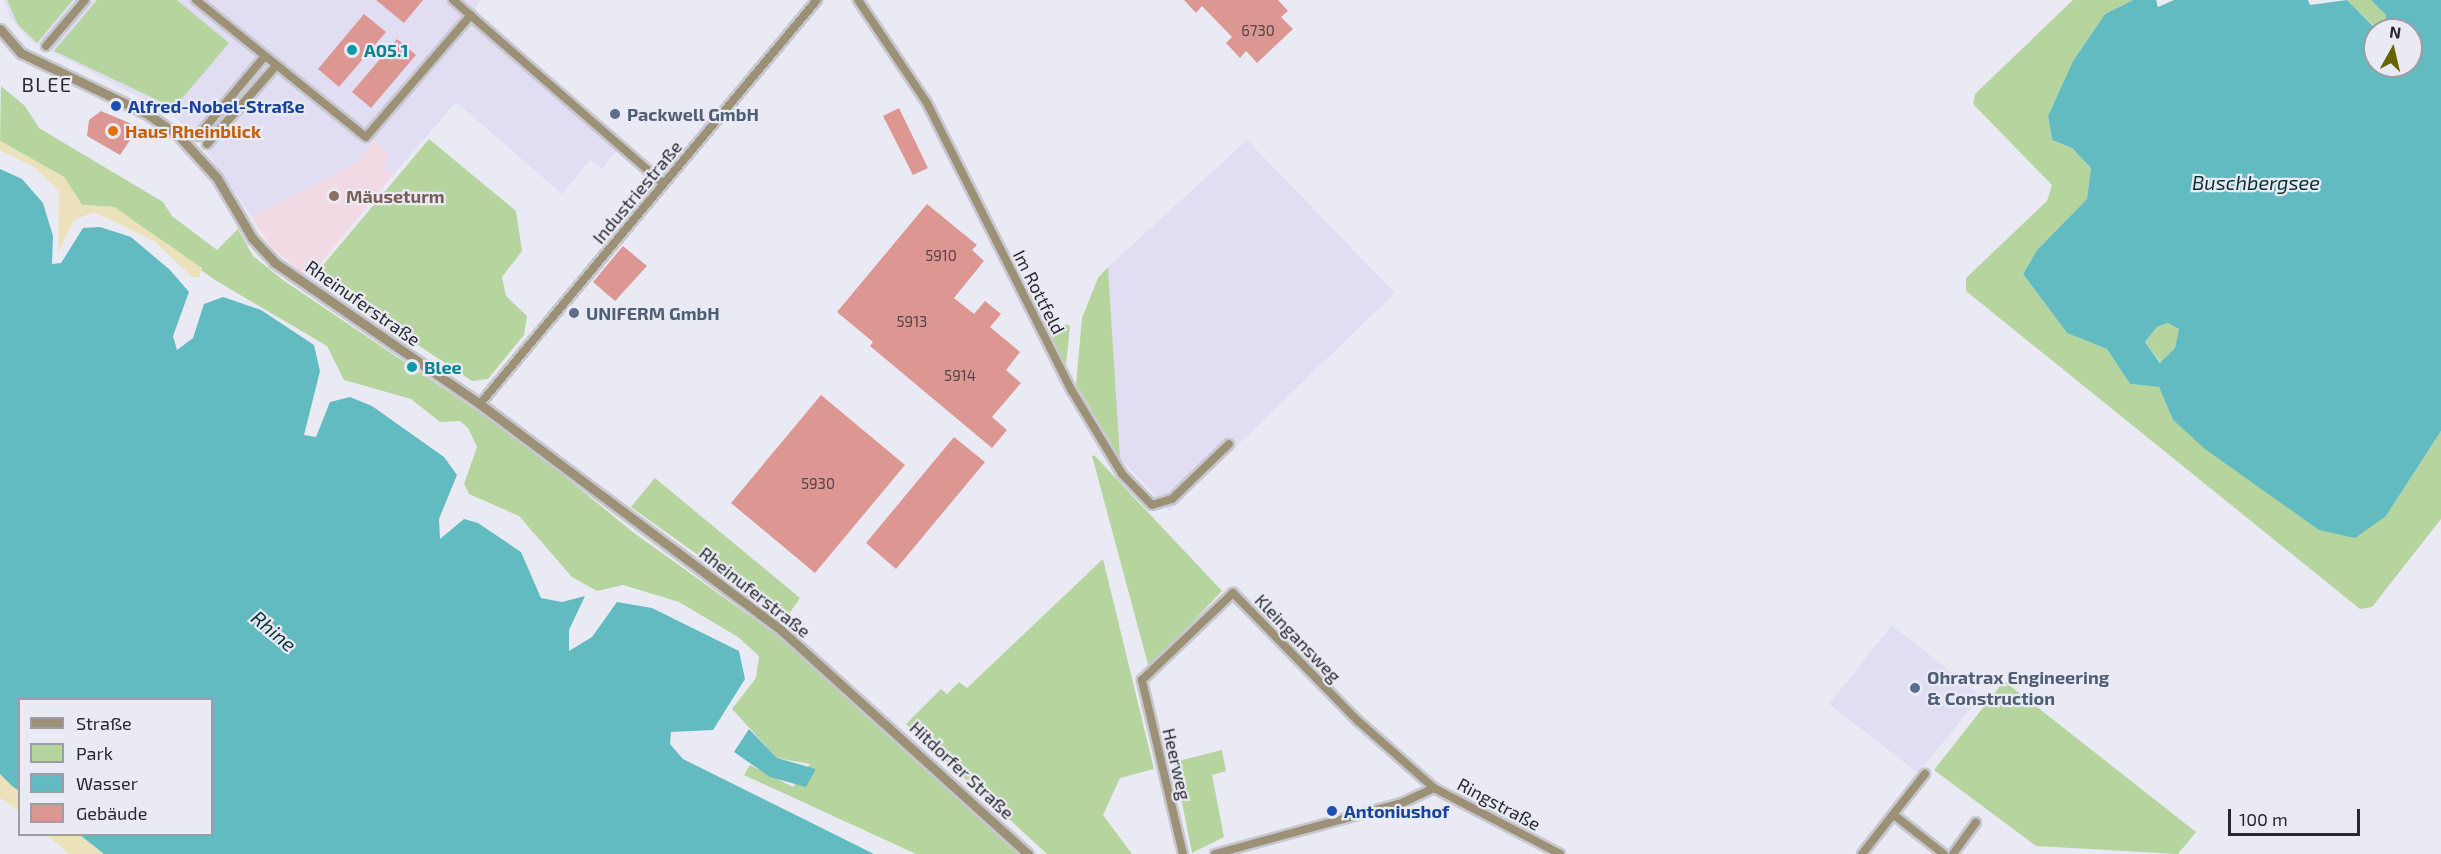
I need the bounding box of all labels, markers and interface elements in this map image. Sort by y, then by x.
north arrow [2363,18,2423,78]
text: N [2388,21,2402,42]
house number: 6730 [1241,22,1275,40]
place label: A05.1 [364,39,408,61]
marker: A05.1 [345,43,359,57]
district label: BLEE [21,72,73,96]
place label: Alfred-Nobel-Straße [128,95,305,117]
marker: Alfred-Nobel-Straße [109,99,123,113]
place label: Packwell GmbH [627,103,759,125]
marker: Packwell GmbH [608,107,622,121]
place label: Haus Rheinblick [125,120,261,142]
marker: Haus Rheinblick [106,124,120,138]
street label: Industriestraße [588,136,686,248]
water label: Buschbergsee [2192,170,2320,194]
place label: Mäuseturm [346,185,445,207]
marker: Mäuseturm [327,189,341,203]
street label: Im Rottfeld [1009,246,1069,338]
house number: 5910 [925,247,957,265]
street label: Rheinuferstraße [302,255,424,351]
place label: UNIFERM GmbH [586,302,720,324]
marker: UNIFERM GmbH [567,306,581,320]
house number: 5913 [897,313,927,331]
place label: Blee [424,356,462,378]
marker: Blee [405,360,419,374]
house number: 5914 [944,367,976,385]
house number: 5930 [801,475,835,493]
street label: Rheinuferstraße [695,542,815,642]
street label: Kleingansweg [1250,589,1346,687]
water label: Rhine [247,605,301,657]
place label: Ohratrax Engineering & Construction [1927,667,2109,710]
marker: Ohratrax Engineering & Construction [1908,681,1922,695]
legend [18,698,213,836]
text: Straße [76,712,132,734]
street label: Hitdorfer Straße [905,716,1019,824]
street label: Heerweg [1158,726,1196,802]
text: Park [76,742,113,764]
text: Wasser [76,772,138,794]
street label: Ringstraße [1454,773,1544,835]
scale bar [2231,797,2363,835]
place label: Antoniushof [1344,800,1449,822]
text: Gebäude [76,802,147,824]
marker: Antoniushof [1325,804,1339,818]
text: 100 m [2239,808,2288,830]

